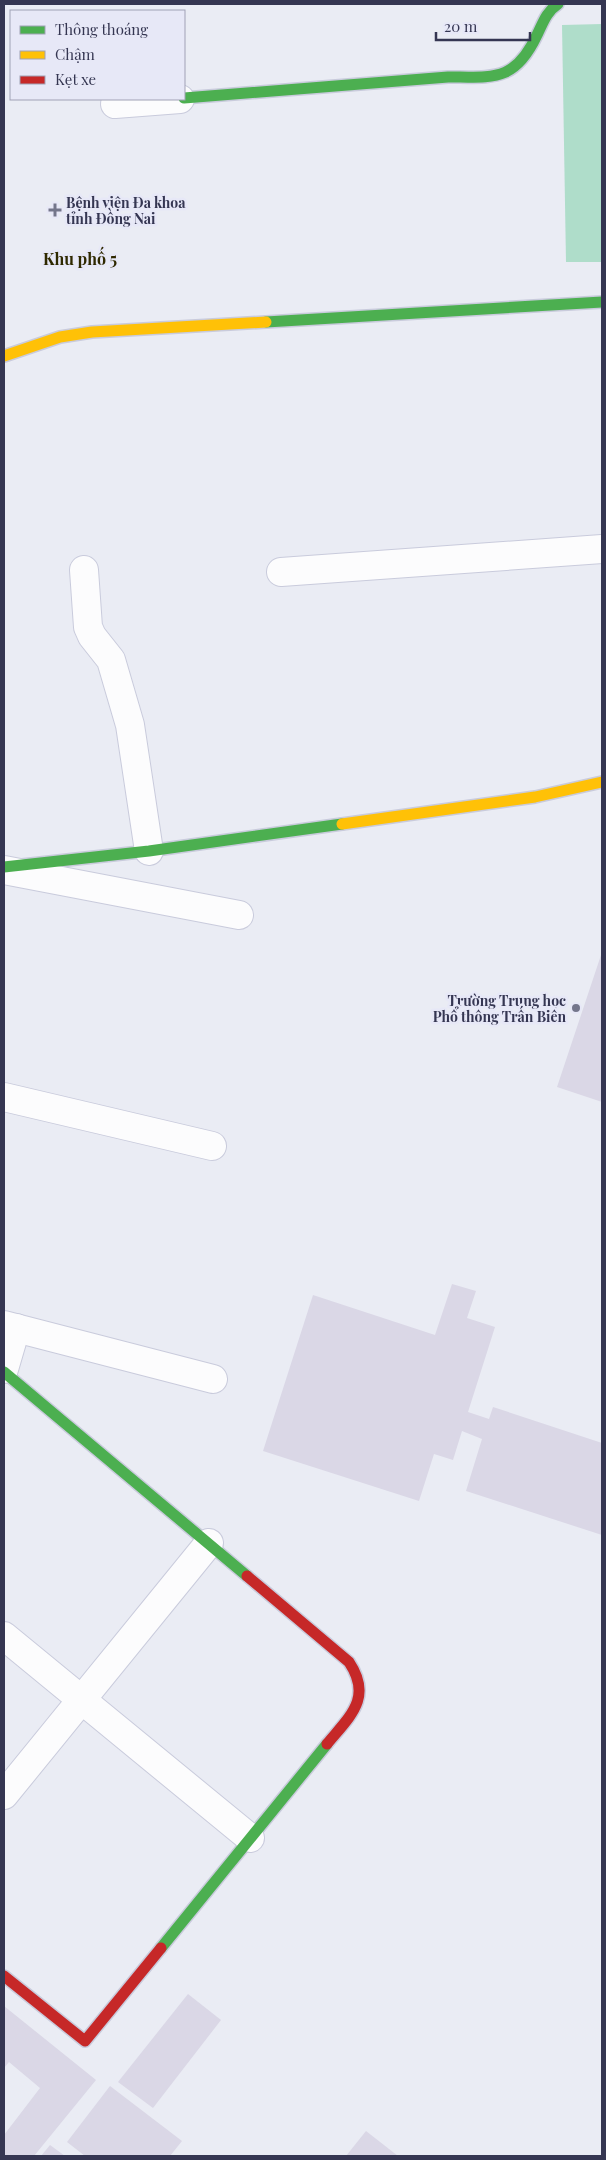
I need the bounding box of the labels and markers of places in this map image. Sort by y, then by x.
place label: Bệnh viện Đa khoa tỉnh Đồng Nai [65,193,186,228]
marker: Bệnh viện Đa khoa tỉnh Đồng Nai [48,203,62,217]
place label: Trường Trung học Phổ thông Trấn Biên [433,991,566,1026]
marker: Trường Trung học Phổ thông Trấn Biên [570,1002,582,1014]

